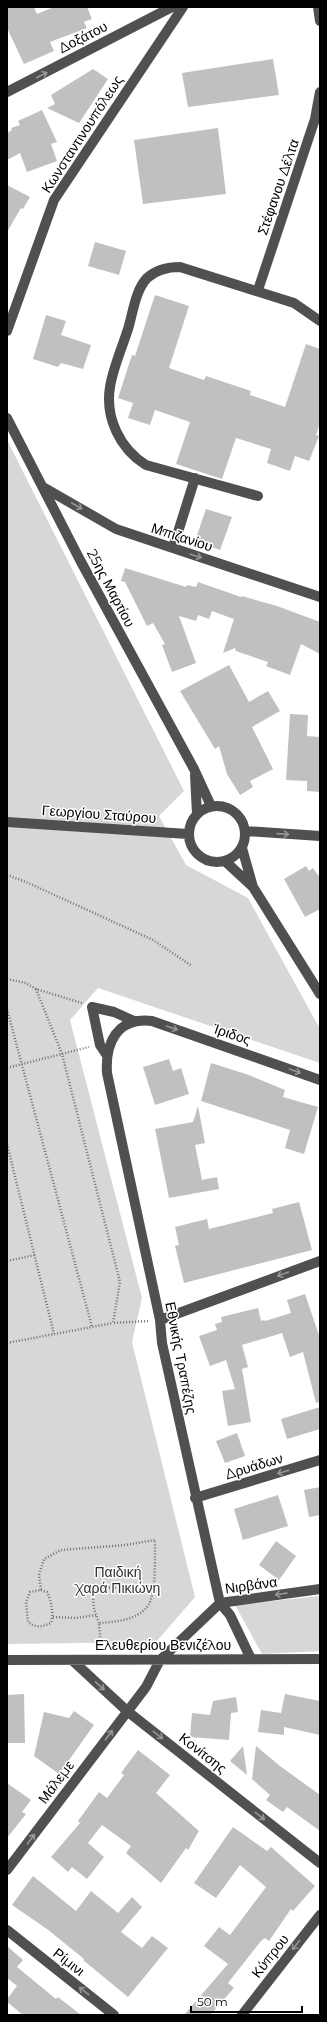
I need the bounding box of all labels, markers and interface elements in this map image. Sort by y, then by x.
street label: Δοξάτου [55,17,111,57]
one-way arrow [35,70,47,78]
street label: Κωνσταντινουπόλεως [37,72,127,196]
street label: Στέφανου Δέλτα [253,137,303,237]
one-way arrow [71,503,83,511]
street label: Μπιζανίου [149,519,215,555]
street label: 25ης Μαρτίου [83,546,139,630]
one-way arrow [189,553,202,560]
street label: Γεωργίου Σταύρου [41,801,157,827]
one-way arrow [276,830,289,837]
street label: Ίριδος [210,1019,253,1049]
one-way arrow [166,1025,179,1032]
one-way arrow [288,1068,301,1075]
one-way arrow [278,1271,290,1279]
street label: Εθνικής Τραπέζης [161,1300,201,1416]
street label: Δρυάδων [223,1449,285,1483]
one-way arrow [277,1468,289,1476]
park label: Παιδική Χαρά Πικιώνη [74,1563,160,1597]
street label: Νιρβάνα [224,1572,278,1598]
one-way arrow [275,1591,288,1598]
street label: Ελευθερίου Βενιζέλου [95,1636,231,1654]
one-way arrow [95,1681,105,1690]
street label: Κονίτσης [176,1729,231,1777]
one-way arrow [105,1730,113,1741]
one-way arrow [152,1731,163,1740]
street label: Μάλεμε [34,1757,78,1807]
one-way arrow [255,1811,266,1820]
one-way arrow [26,1833,35,1844]
street label: Κύπρου [247,1931,293,1981]
one-way arrow [292,1940,300,1951]
street label: Ρίμινι [50,1944,88,1980]
one-way arrow [78,1987,89,1995]
scale bar [191,1988,302,2014]
text: 50 m [197,1994,228,2009]

